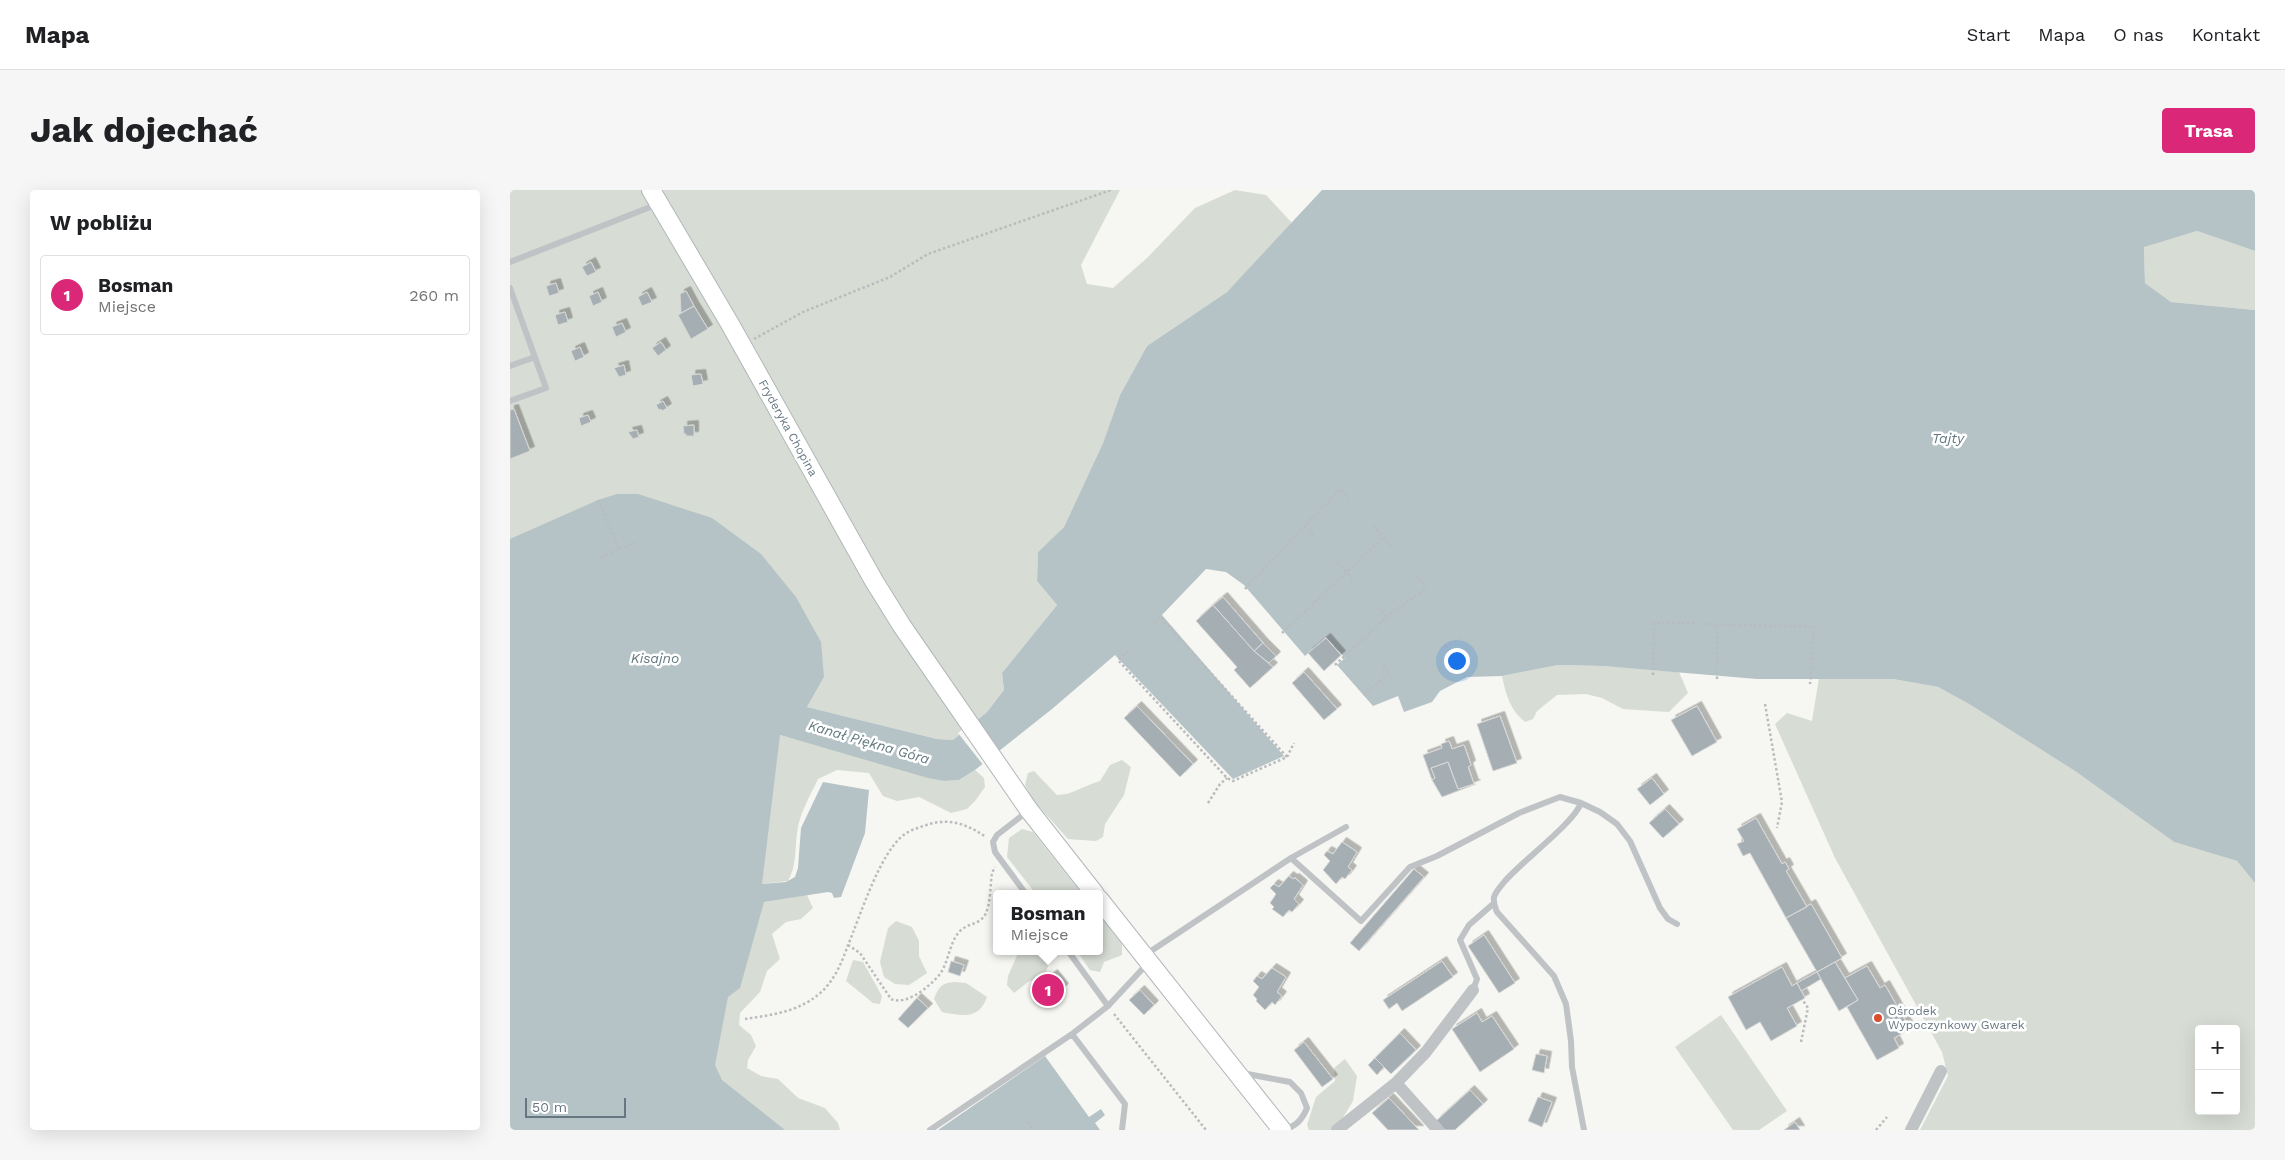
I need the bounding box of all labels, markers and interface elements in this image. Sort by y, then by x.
text: Mapa [25,21,90,49]
text: Start [1967,24,2010,45]
text: Mapa [2038,24,2085,45]
text: O nas [2113,24,2164,45]
text: Kontakt [2192,24,2260,45]
button: Trasa [2162,108,2255,153]
text: Jak dojechać [30,109,258,151]
text: W pobliżu [50,210,152,235]
text: Bosman [98,274,173,297]
text: 1 [64,286,70,305]
text: 260 m [409,286,459,305]
text: Miejsce [98,297,156,316]
street label: Fryderyka Chopina [756,377,821,479]
water label: Tajty [1932,430,1965,446]
your location [1444,648,1470,674]
water label: Kisajno [631,650,679,666]
water label: Kanał Piękna Góra [807,717,932,767]
popup [993,890,1103,955]
text: Bosman [1010,902,1086,925]
text: Miejsce [1010,925,1068,944]
pin: 1 [1032,971,1064,1009]
place label: Ośrodek Wypoczynkowy Gwarek [1888,1004,2025,1032]
marker: Ośrodek Wypoczynkowy Gwarek [1872,1012,1884,1024]
map controls [2195,1025,2240,1115]
button: + [2195,1025,2240,1070]
button: − [2195,1070,2240,1115]
scale bar [525,1095,626,1118]
text: 50 m [532,1099,567,1115]

